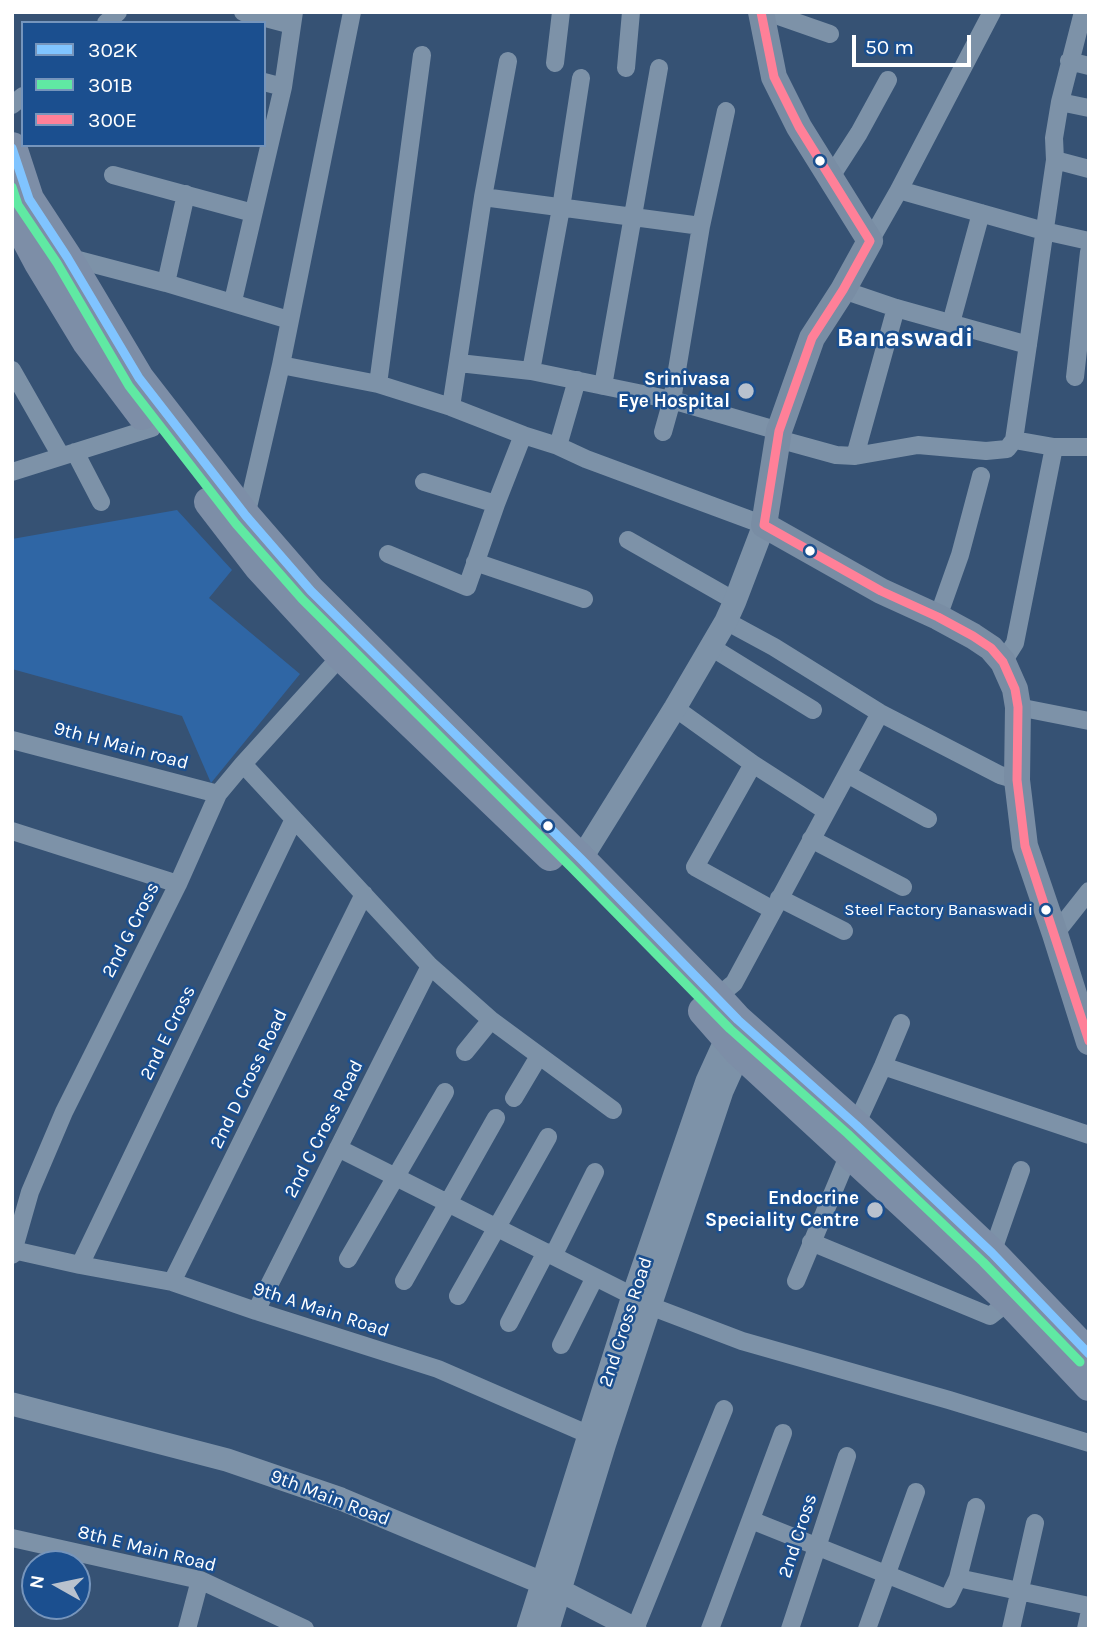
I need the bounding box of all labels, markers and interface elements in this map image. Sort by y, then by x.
legend [21,21,266,147]
scale bar [856,21,975,65]
text: 50 m [865,35,914,59]
text: 302K [88,38,138,62]
text: 301B [88,73,133,97]
text: 300E [88,108,137,132]
unlabelled marker [813,154,827,168]
district label: Banaswadi [837,323,973,355]
place label: Srinivasa Eye Hospital [618,369,730,413]
marker: Srinivasa Eye Hospital [736,381,756,401]
unlabelled marker [803,544,817,558]
street label: 9th H Main road [51,717,191,775]
unlabelled marker [541,819,555,833]
street label: 2nd G Cross [97,879,165,981]
place label: Steel Factory Banaswadi [844,900,1033,920]
marker: Steel Factory Banaswadi [1039,903,1053,917]
street label: 2nd E Cross [135,982,201,1084]
street label: 2nd D Cross Road [205,1006,293,1152]
street label: 2nd C Cross Road [279,1056,369,1202]
place label: Endocrine Speciality Centre [705,1188,859,1232]
marker: Endocrine Speciality Centre [865,1200,885,1220]
street label: 2nd Cross Road [594,1254,658,1390]
street label: 9th A Main Road [250,1277,392,1343]
street label: 9th Main Road [267,1465,393,1531]
street label: 2nd Cross [774,1491,822,1581]
street label: 8th E Main Road [75,1521,219,1577]
north arrow [21,1550,91,1620]
text: N [25,1574,49,1590]

